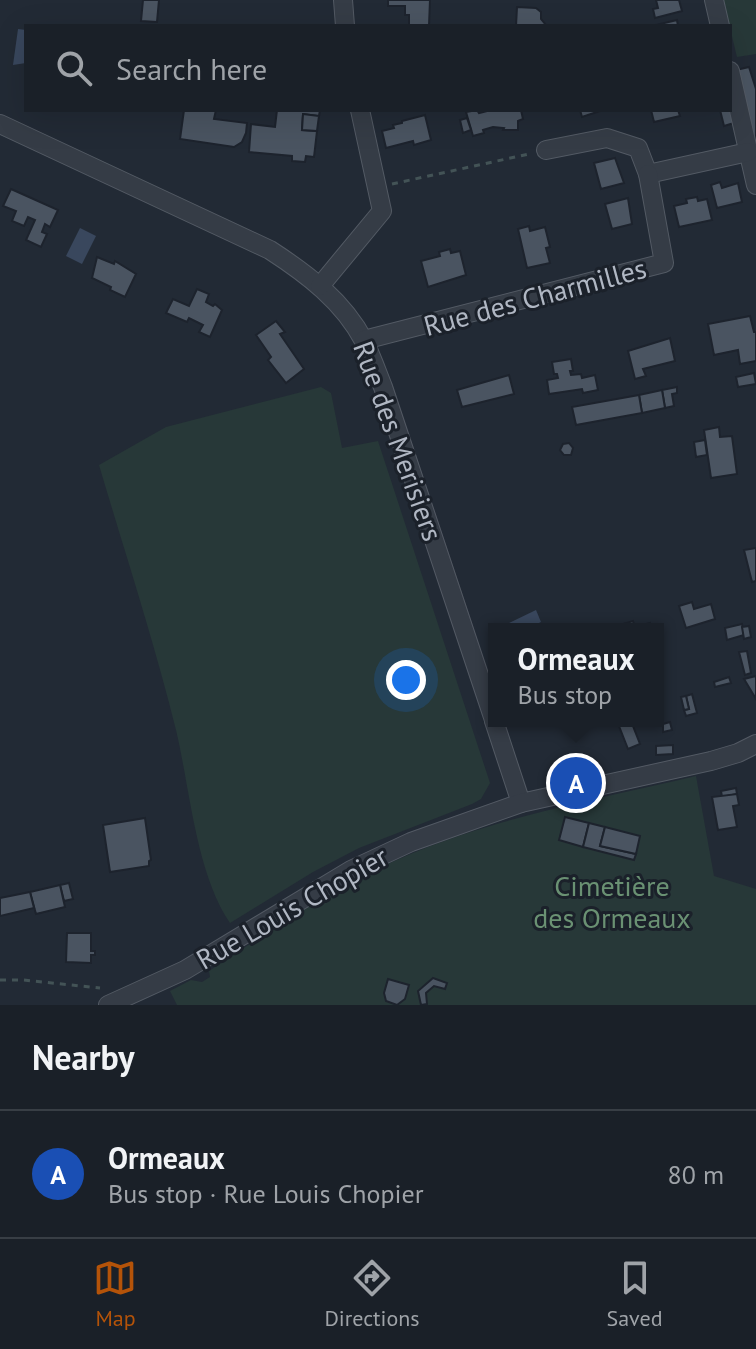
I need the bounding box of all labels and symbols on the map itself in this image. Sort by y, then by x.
street label: Rue des Charmilles [419,249,650,344]
street label: Rue des Merisiers [345,336,452,546]
your location [386,660,426,700]
pin: A [550,753,602,813]
street label: Rue Louis Chopier [189,837,395,977]
park label: Cimetière des Ormeaux [533,867,691,936]

